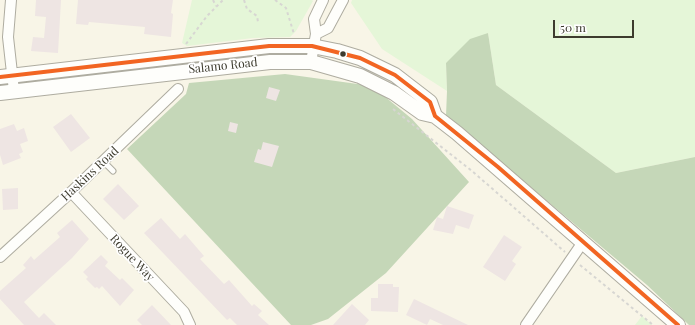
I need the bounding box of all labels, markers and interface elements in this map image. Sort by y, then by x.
scale bar [555,12,636,38]
text: 50 m [560,19,586,35]
unlabelled marker [338,49,348,59]
street label: Salamo Road [188,55,258,77]
street label: Haskins Road [58,144,122,204]
street label: Rogue Way [107,232,157,284]

